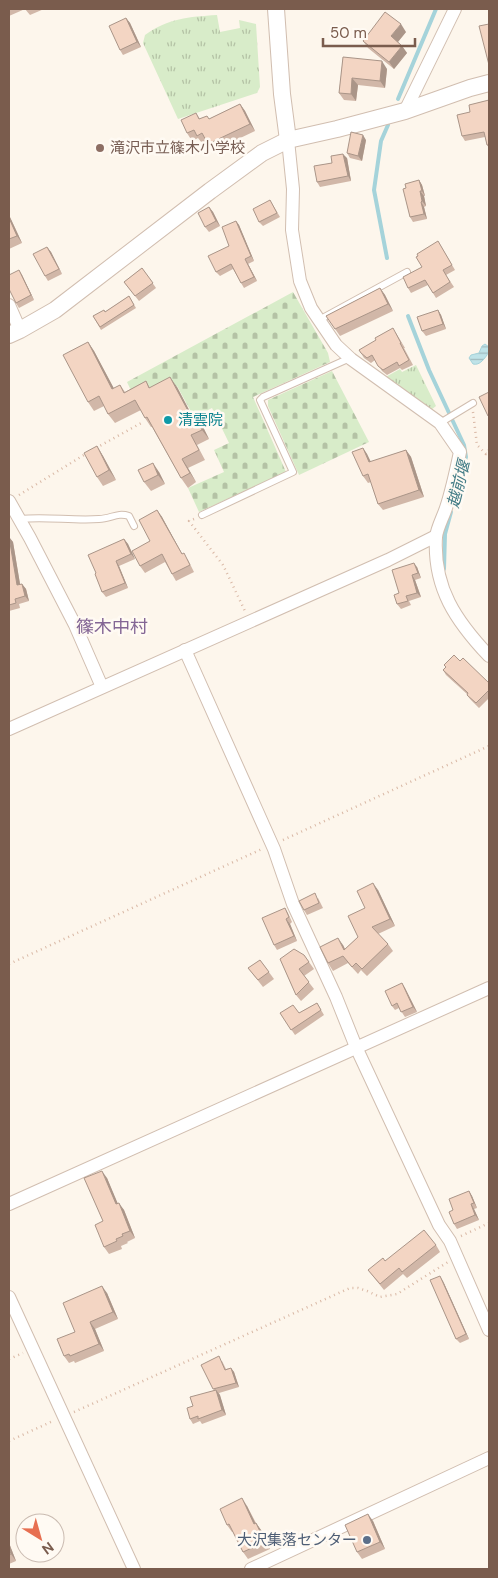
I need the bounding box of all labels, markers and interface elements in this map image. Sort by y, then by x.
scale bar [323,15,416,47]
text: 50 m [330,23,367,43]
place label: 滝沢市立篠木小学校 [110,138,245,158]
marker: 滝沢市立篠木小学校 [94,142,106,154]
place label: 清雲院 [178,410,223,430]
marker: 清雲院 [162,414,174,426]
water label: 越前堰 [442,455,475,510]
district label: 篠木中村 [76,615,148,639]
north arrow [15,1513,65,1563]
place label: 大沢集落センター [237,1530,357,1550]
marker: 大沢集落センター [361,1534,373,1546]
text: N [38,1538,57,1559]

